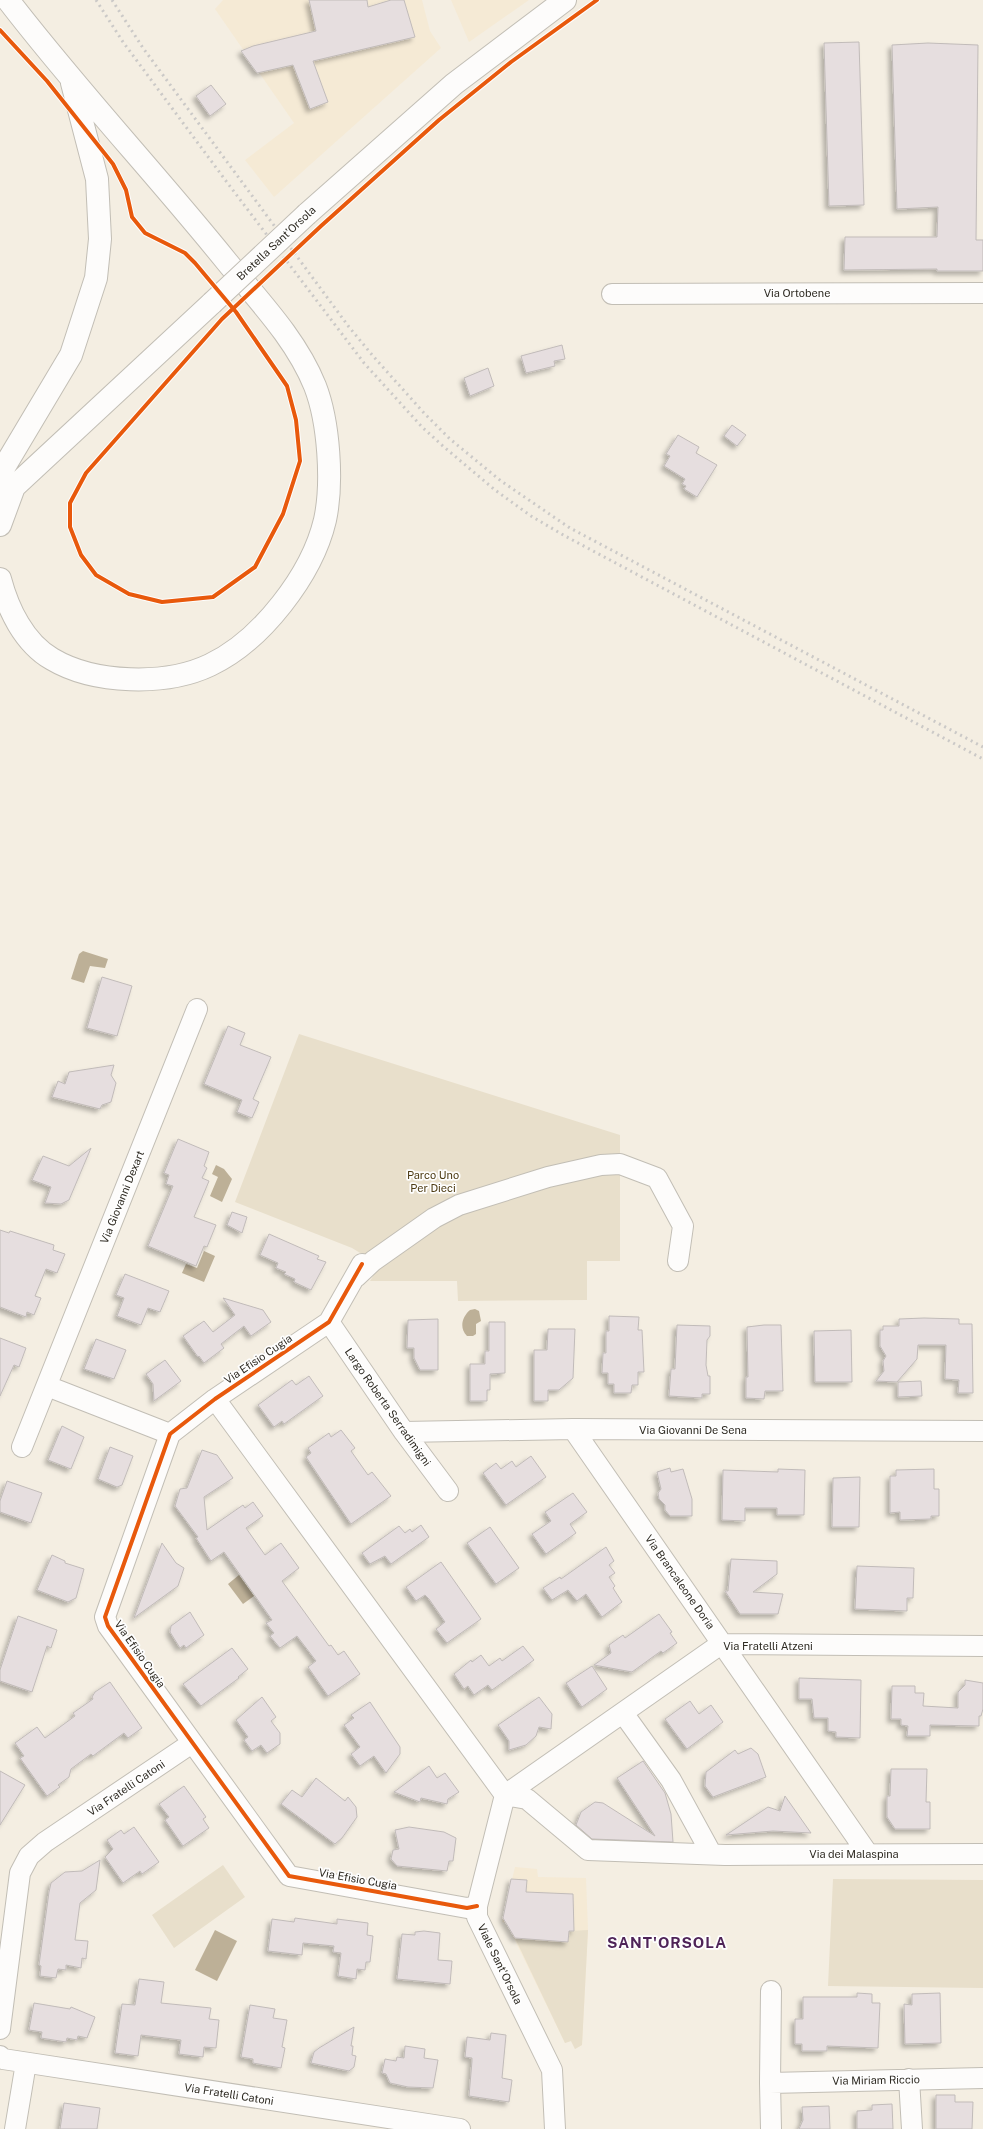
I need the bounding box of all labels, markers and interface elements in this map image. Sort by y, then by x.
street label: Bretella Sant'Orsola [234,204,318,282]
street label: Via Ortobene [764,287,830,299]
street label: Via Giovanni Dexart [98,1149,146,1245]
park label: Parco Uno Per Dieci [407,1169,459,1194]
street label: Via Efisio Cugia [222,1332,294,1386]
street label: Largo Roberta Serradimigni [343,1346,433,1468]
street label: Via Giovanni De Sena [639,1424,747,1436]
street label: Via Brancaleone Doria [643,1533,717,1631]
street label: Via Efisio Cugia [112,1618,168,1690]
street label: Via Fratelli Atzeni [723,1640,813,1652]
street label: Via Fratelli Catoni [85,1758,167,1818]
street label: Via dei Malaspina [809,1848,899,1860]
street label: Via Efisio Cugia [318,1866,398,1892]
street label: Viale Sant'Orsola [475,1922,525,2006]
district label: SANT'ORSOLA [607,1934,727,1951]
street label: Via Miriam Riccio [832,2073,920,2087]
street label: Via Fratelli Catoni [183,2081,275,2107]

